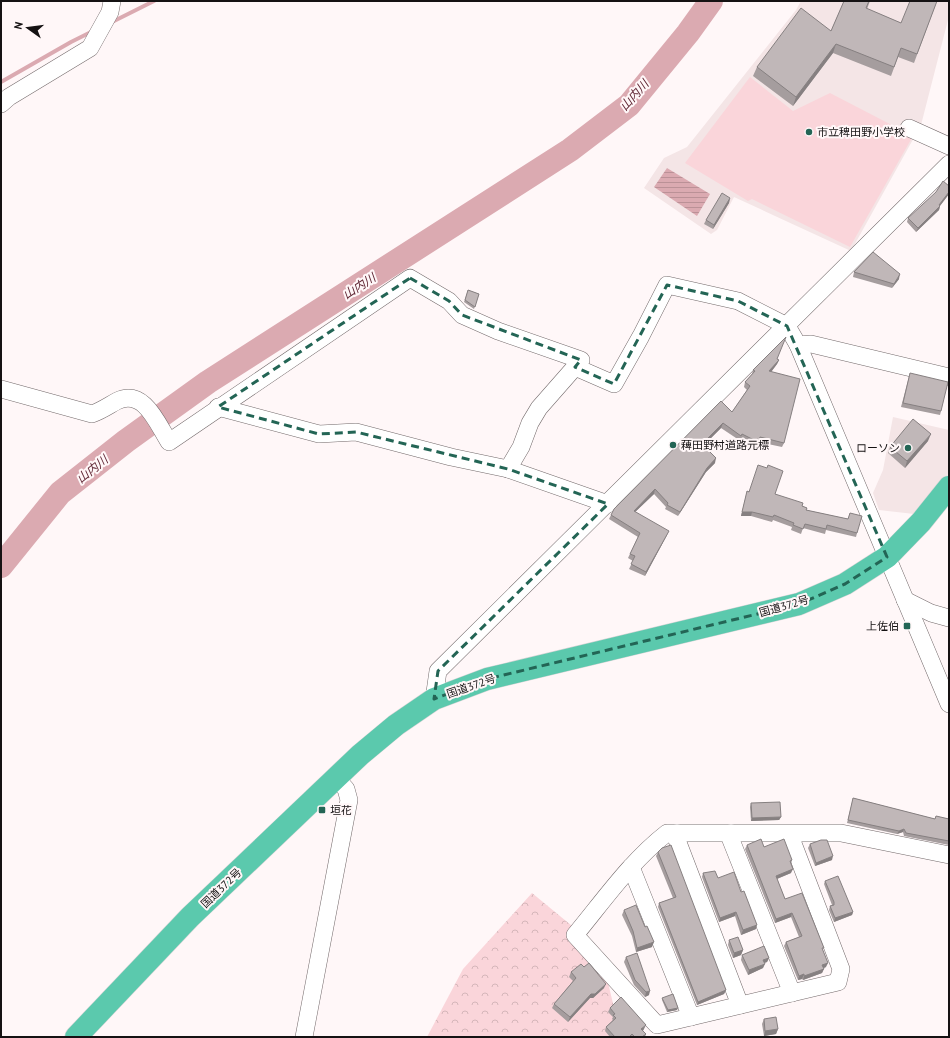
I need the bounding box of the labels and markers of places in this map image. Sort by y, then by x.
place label: 市立稗田野小学校 [817,125,905,139]
marker: 市立稗田野小学校 [804,127,814,137]
place label: 薭田野村道路元標 [681,438,769,452]
marker: 薭田野村道路元標 [668,440,678,450]
place label: ローソン [856,441,900,455]
marker: ローソン [903,443,913,453]
place label: 上佐伯 [866,619,899,633]
marker: 上佐伯 [902,621,912,631]
place label: 垣花 [330,803,352,817]
marker: 垣花 [317,805,327,815]

